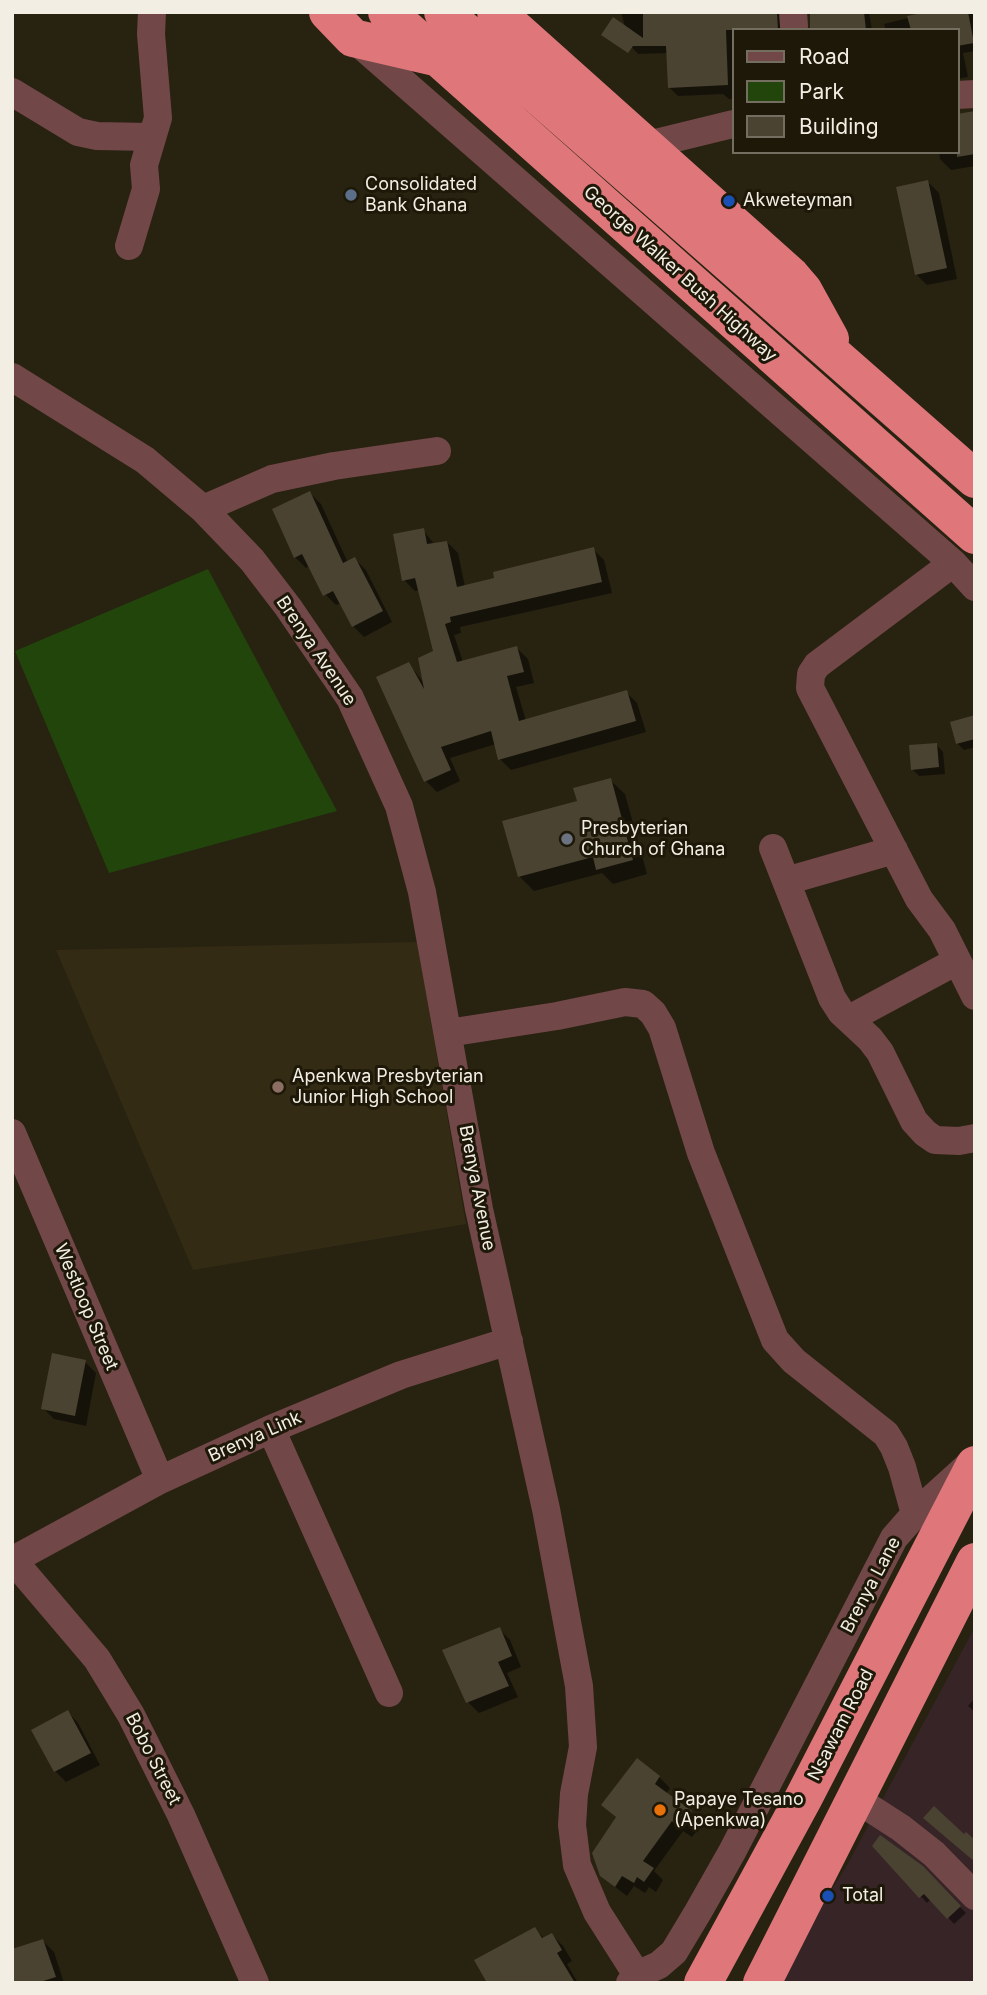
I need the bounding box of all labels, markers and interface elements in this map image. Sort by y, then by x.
legend [732,28,959,154]
text: Road [799,44,850,69]
text: Park [799,79,844,104]
text: Building [799,114,879,139]
place label: Consolidated Bank Ghana [365,174,477,216]
street label: George Walker Bush Highway [579,181,781,367]
marker: Consolidated Bank Ghana [343,187,359,203]
place label: Akweteyman [743,190,853,212]
marker: Akweteyman [721,193,737,209]
street label: Brenya Avenue [271,592,361,710]
place label: Presbyterian Church of Ghana [581,818,725,860]
marker: Presbyterian Church of Ghana [559,831,575,847]
place label: Apenkwa Presbyterian Junior High School [292,1066,484,1108]
marker: Apenkwa Presbyterian Junior High School [270,1079,286,1095]
street label: Brenya Avenue [454,1123,500,1253]
street label: Westloop Street [50,1240,122,1374]
street label: Brenya Link [205,1407,305,1467]
street label: Brenya Lane [837,1533,905,1637]
street label: Nsawam Road [804,1666,878,1784]
street label: Bobo Street [121,1709,185,1809]
place label: Papaye Tesano (Apenkwa) [674,1789,804,1832]
marker: Papaye Tesano (Apenkwa) [652,1802,668,1818]
place label: Total [842,1885,883,1907]
marker: Total [820,1888,836,1904]

